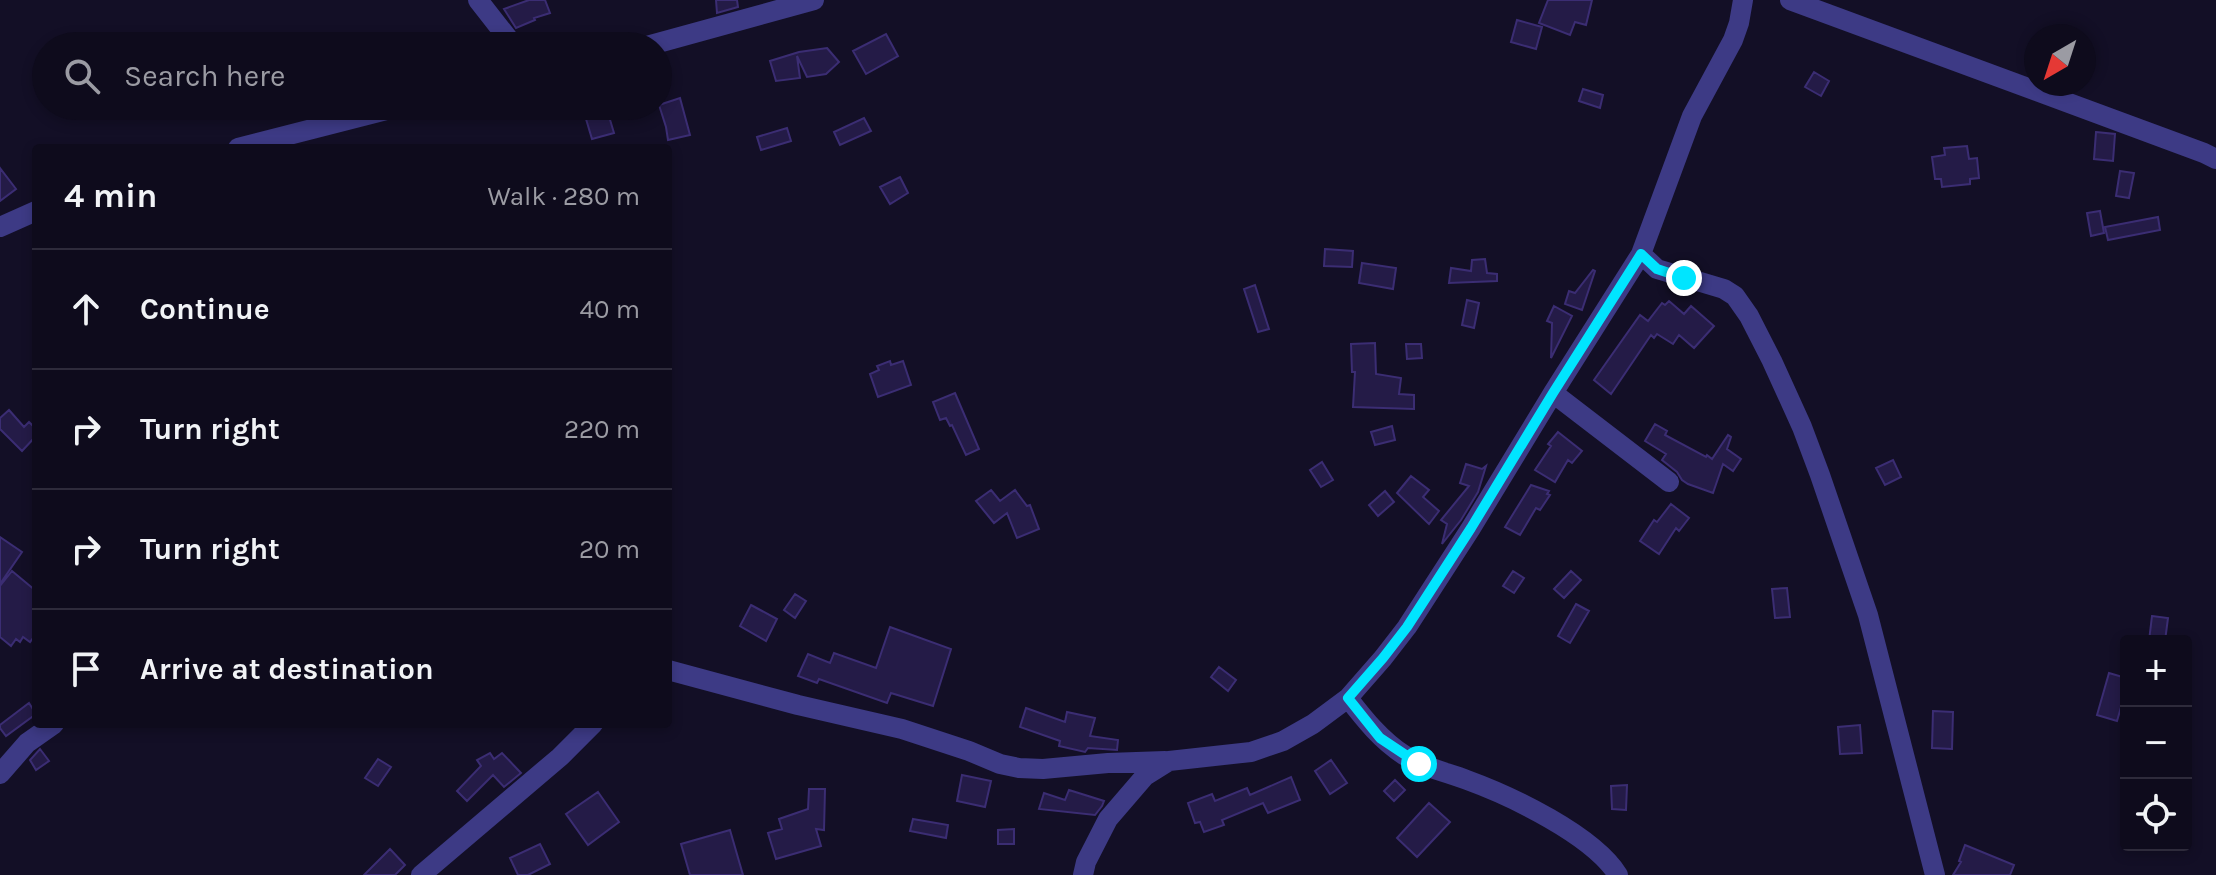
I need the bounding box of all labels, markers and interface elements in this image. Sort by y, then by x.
north arrow [2024,24,2096,96]
search box [32,32,672,120]
icon: search [60,54,104,98]
text: Search here [124,58,285,94]
text: 4 min [64,176,157,216]
text: Walk · 280 m [487,181,640,212]
route end [1666,260,1702,296]
icon: ahead [64,287,108,331]
text: Continue [140,291,270,327]
text: 40 m [580,294,640,325]
icon: right [64,407,108,451]
text: Turn right [140,411,280,447]
text: 220 m [564,414,640,445]
icon: right [64,527,108,571]
text: Turn right [140,531,280,567]
text: 20 m [579,534,640,565]
map controls [2120,635,2192,851]
button: + [2120,635,2192,707]
icon: arrive [64,647,108,691]
text: Arrive at destination [140,651,434,687]
button: − [2120,707,2192,779]
route start [1401,746,1437,782]
button: locate [2120,779,2192,851]

